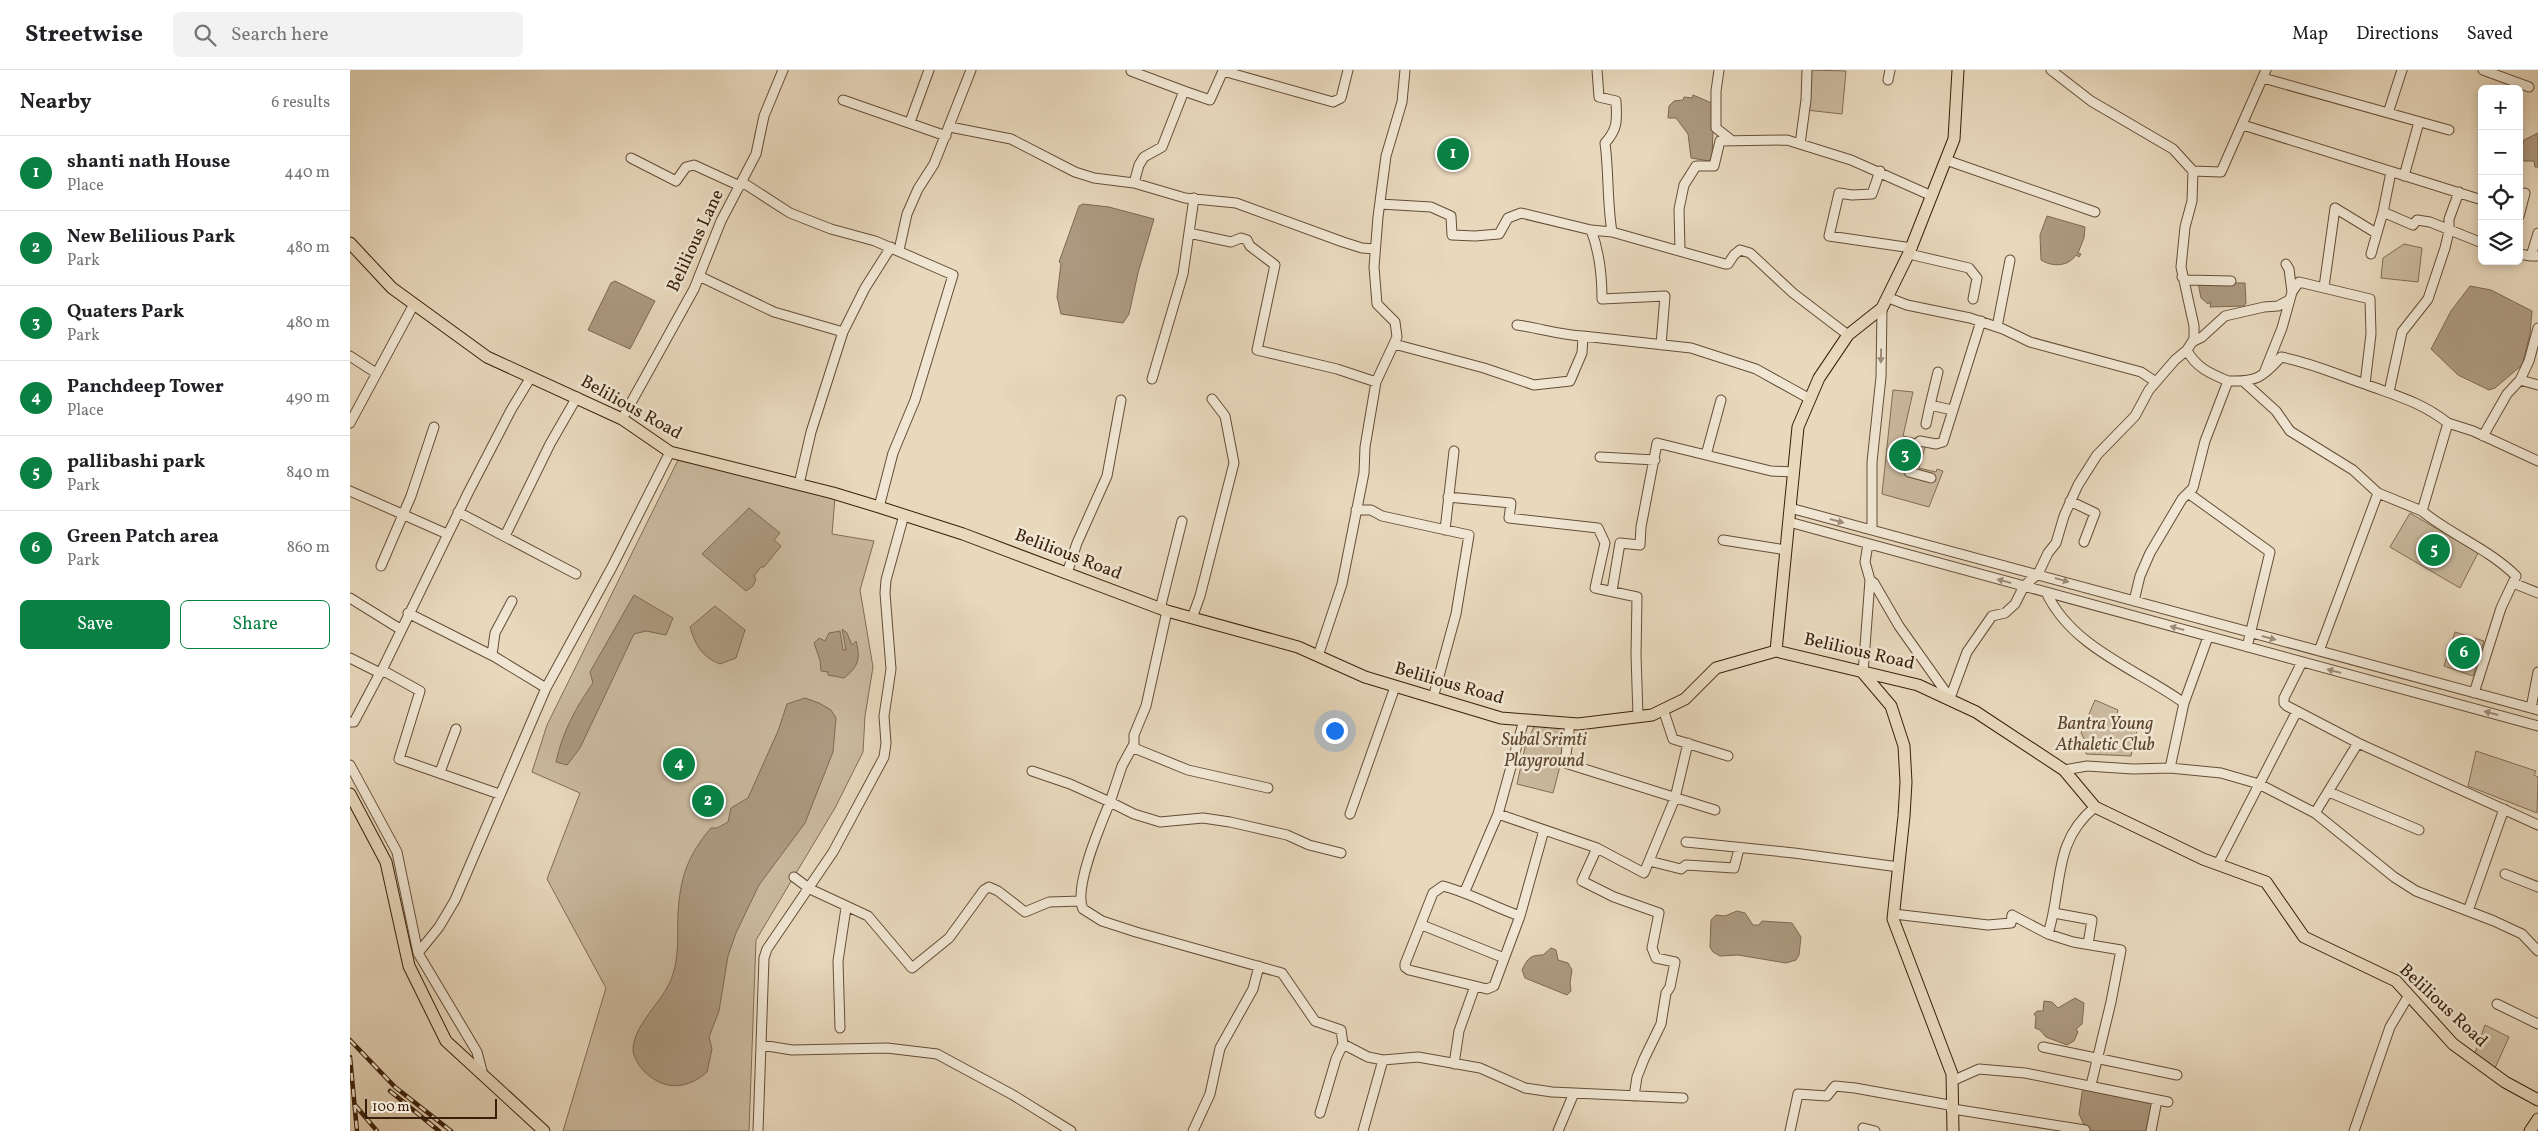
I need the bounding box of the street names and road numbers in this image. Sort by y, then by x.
street label: Belilious Lane [661,186,731,296]
street label: Belilious Road [576,370,686,446]
street label: Belilious Road [1011,523,1125,587]
street label: Belilious Road [1801,627,1917,677]
street label: Belilious Road [1391,656,1507,712]
street label: Belilious Road [2393,958,2493,1054]

